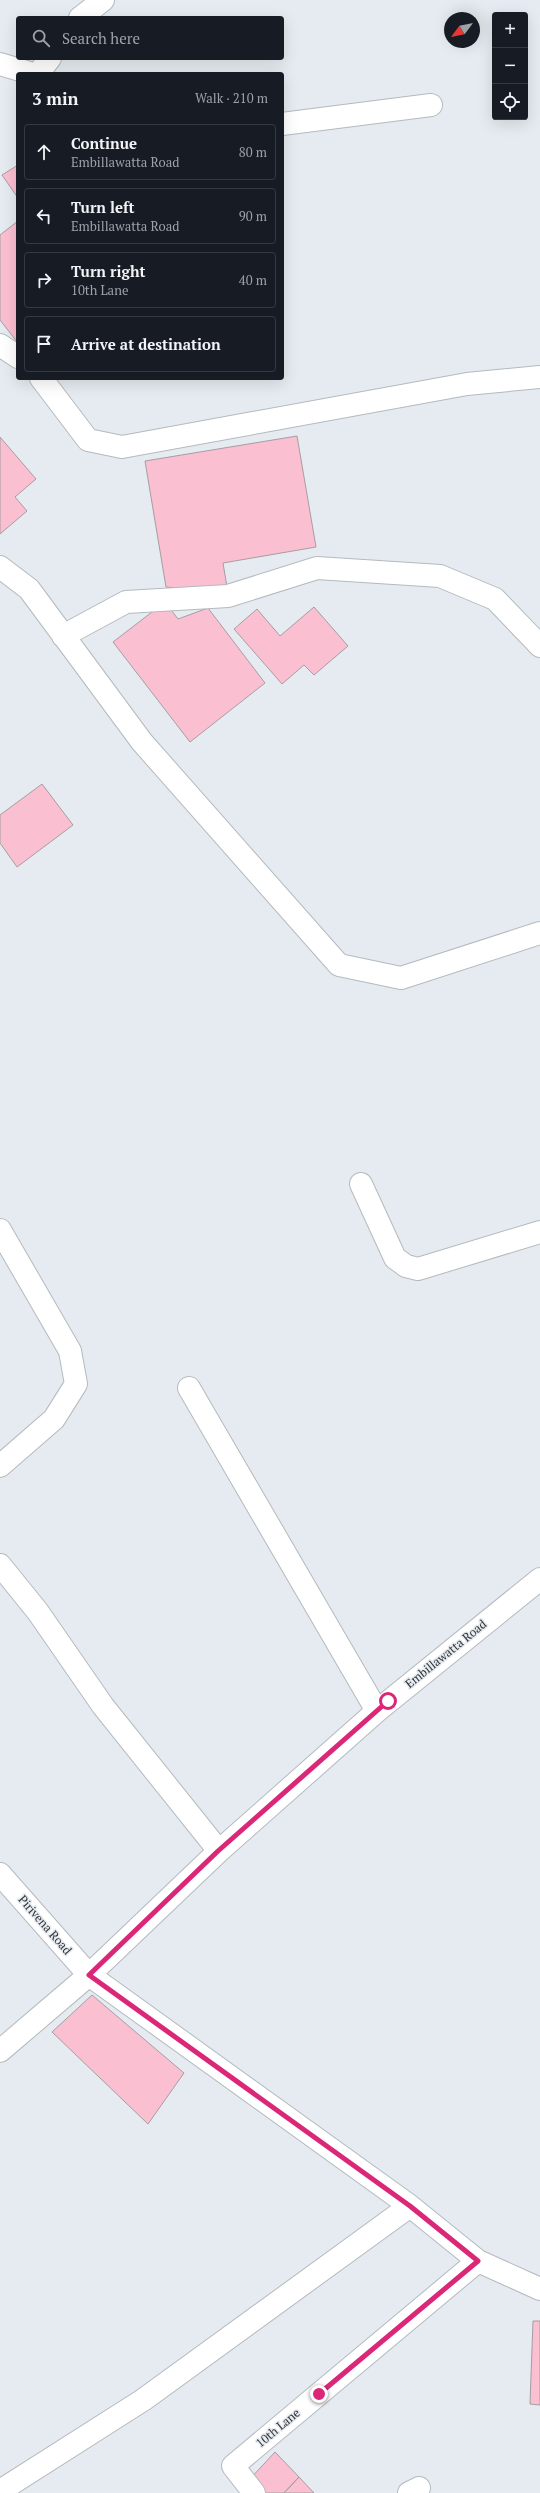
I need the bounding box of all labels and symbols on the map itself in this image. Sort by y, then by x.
north arrow [444,12,480,48]
street label: Embillawatta Road [402,1616,490,1691]
route start [379,1692,397,1710]
street label: Pirivena Road [16,1892,75,1958]
route end [310,2385,328,2403]
street label: 10th Lane [253,2405,303,2450]

